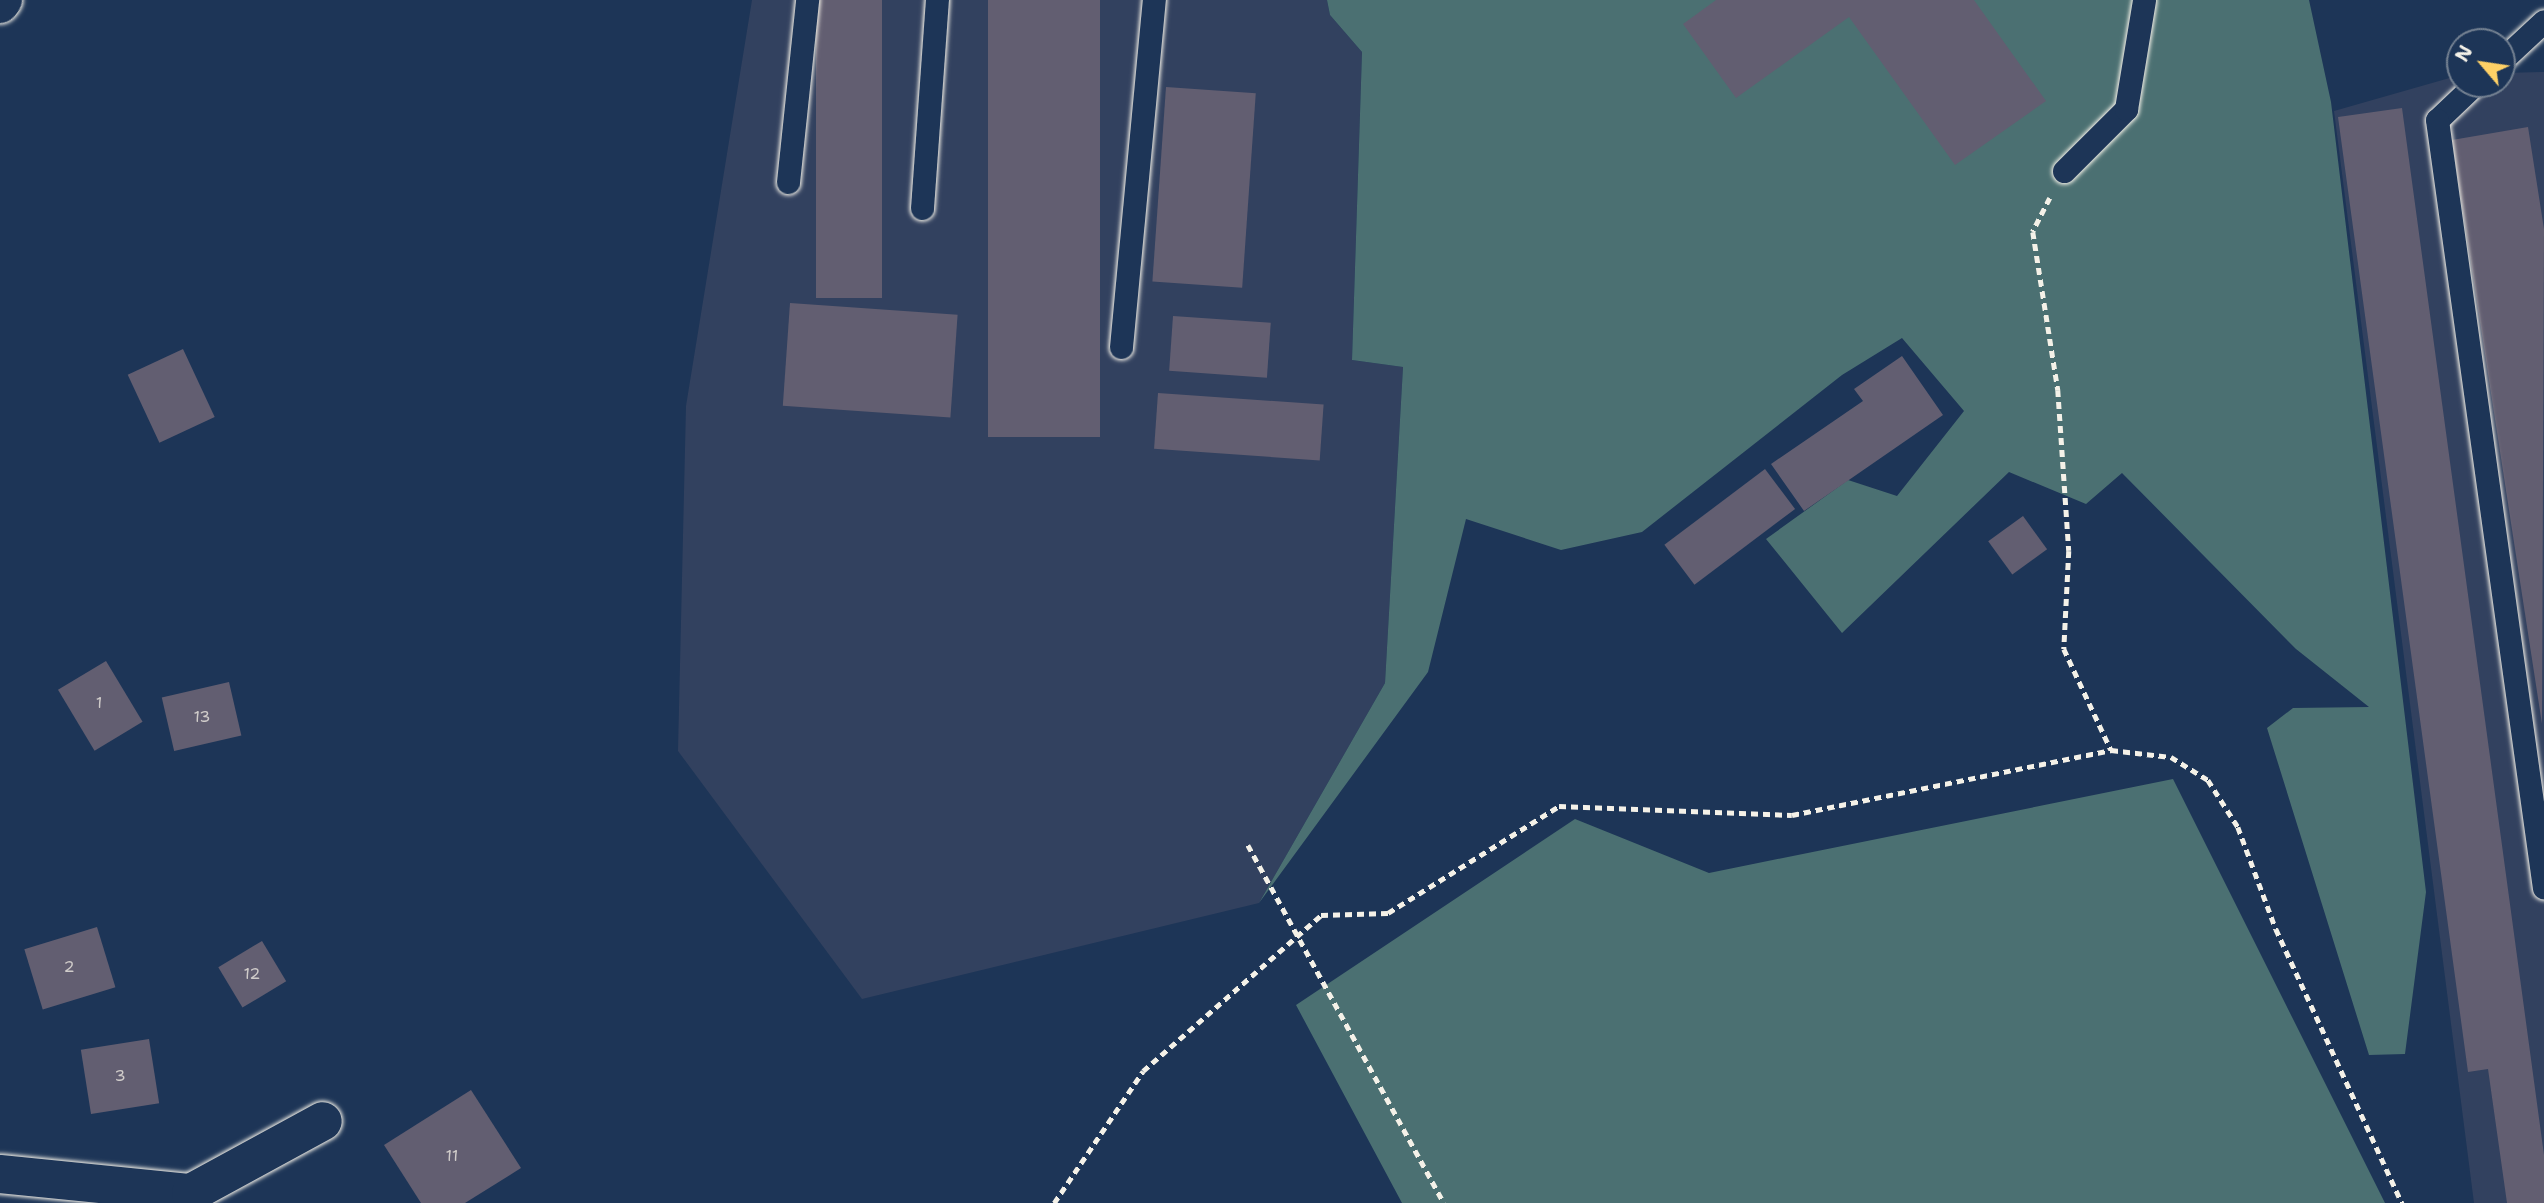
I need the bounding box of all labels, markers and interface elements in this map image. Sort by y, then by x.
north arrow [2446,28,2516,98]
text: N [2449,41,2479,66]
house number: 1 [96,693,102,713]
house number: 13 [193,707,211,727]
house number: 2 [63,957,75,977]
house number: 12 [243,964,261,984]
house number: 3 [114,1066,126,1086]
house number: 11 [446,1146,458,1166]

